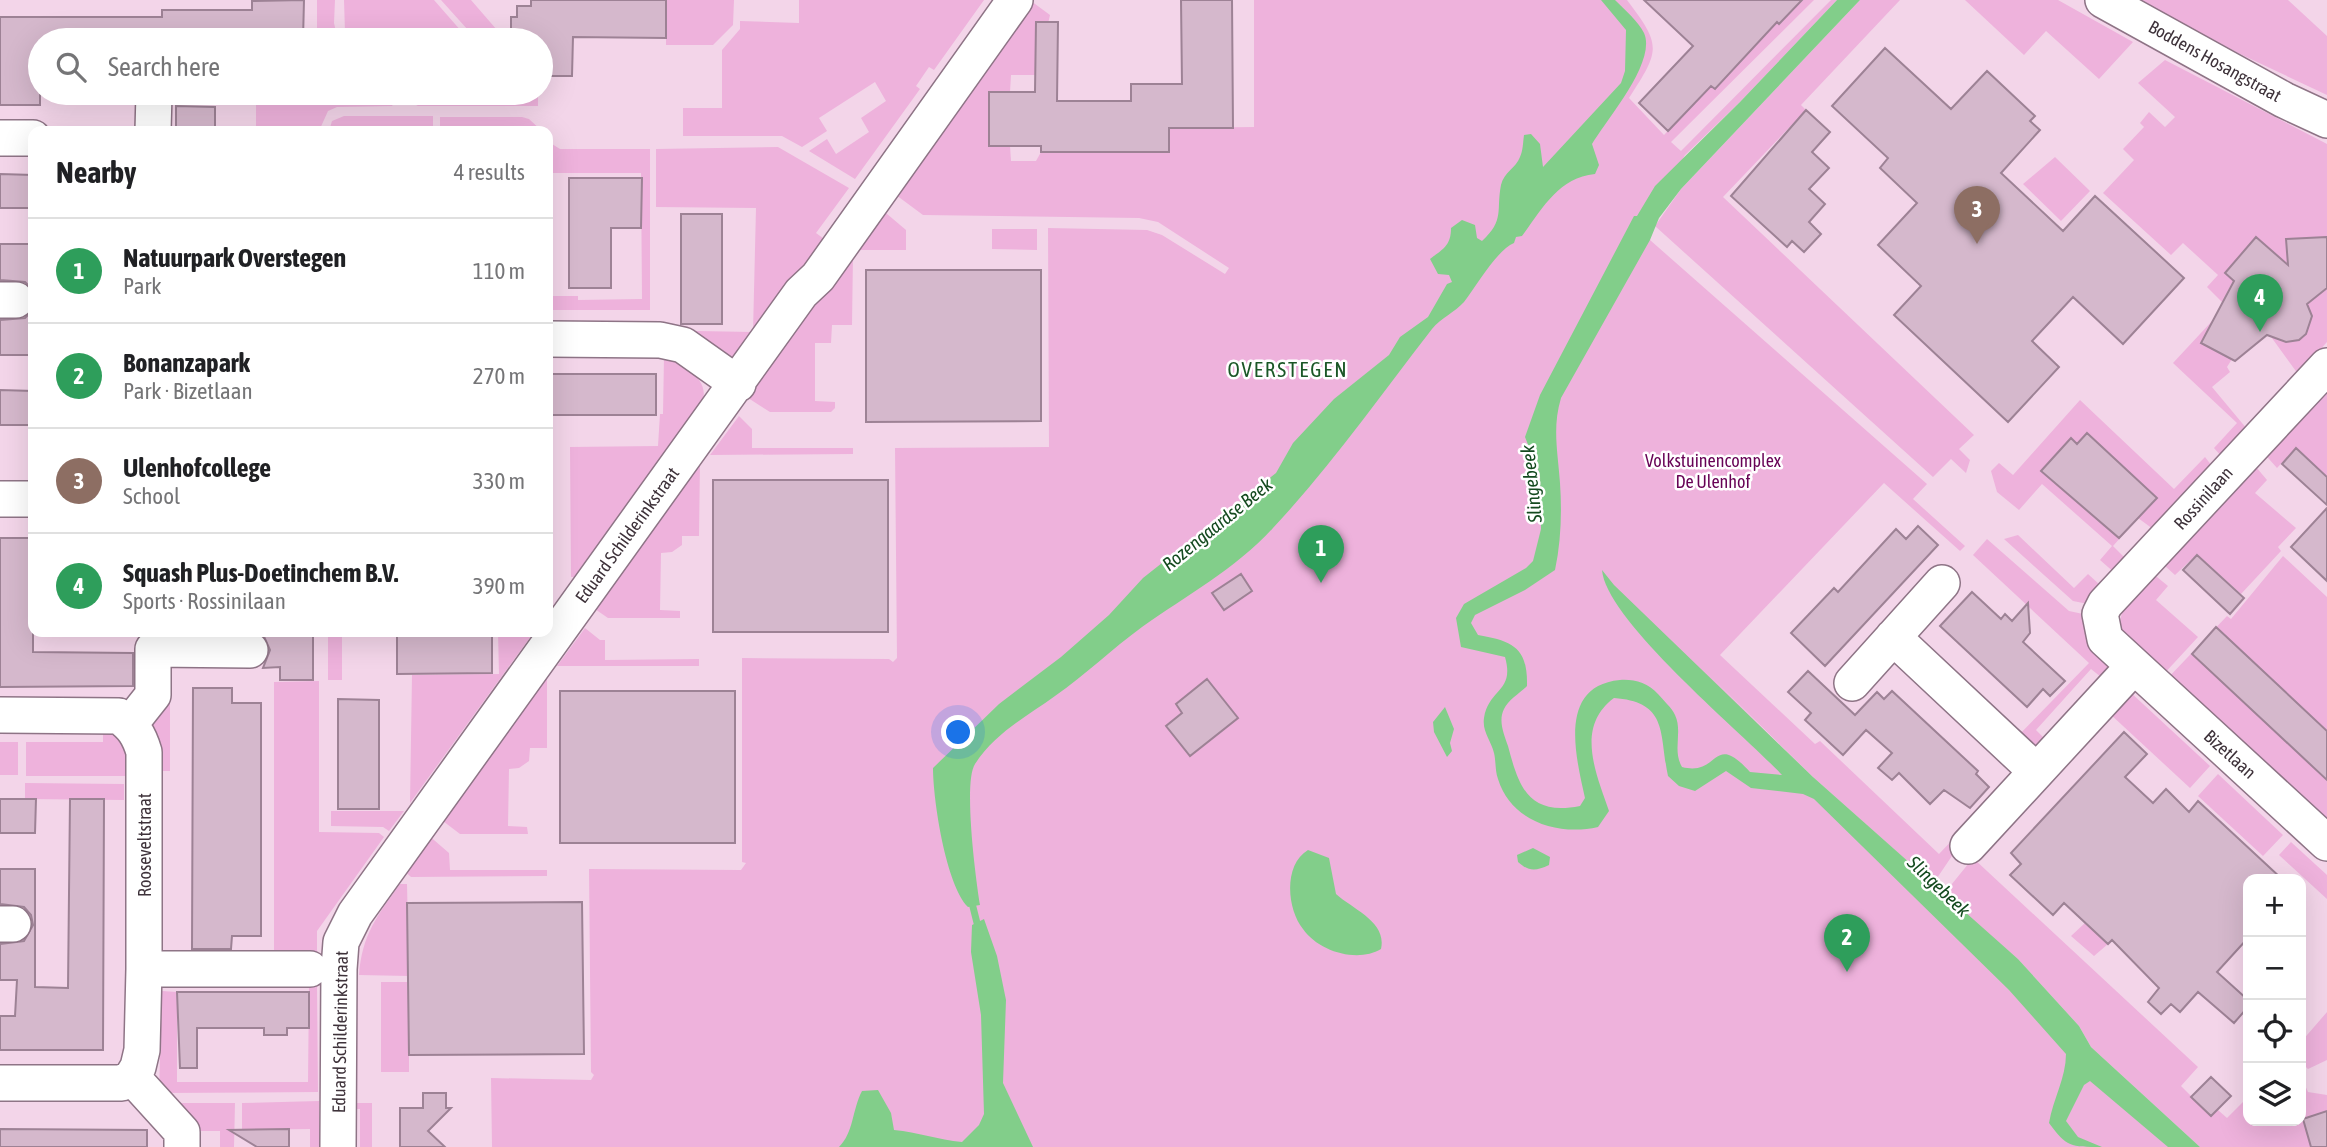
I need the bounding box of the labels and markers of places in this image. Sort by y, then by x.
pin: 3 [1954,186,2000,244]
pin: 4 [2237,274,2283,332]
pin: 1 [1298,525,1344,583]
pin: 2 [1824,914,1870,972]

